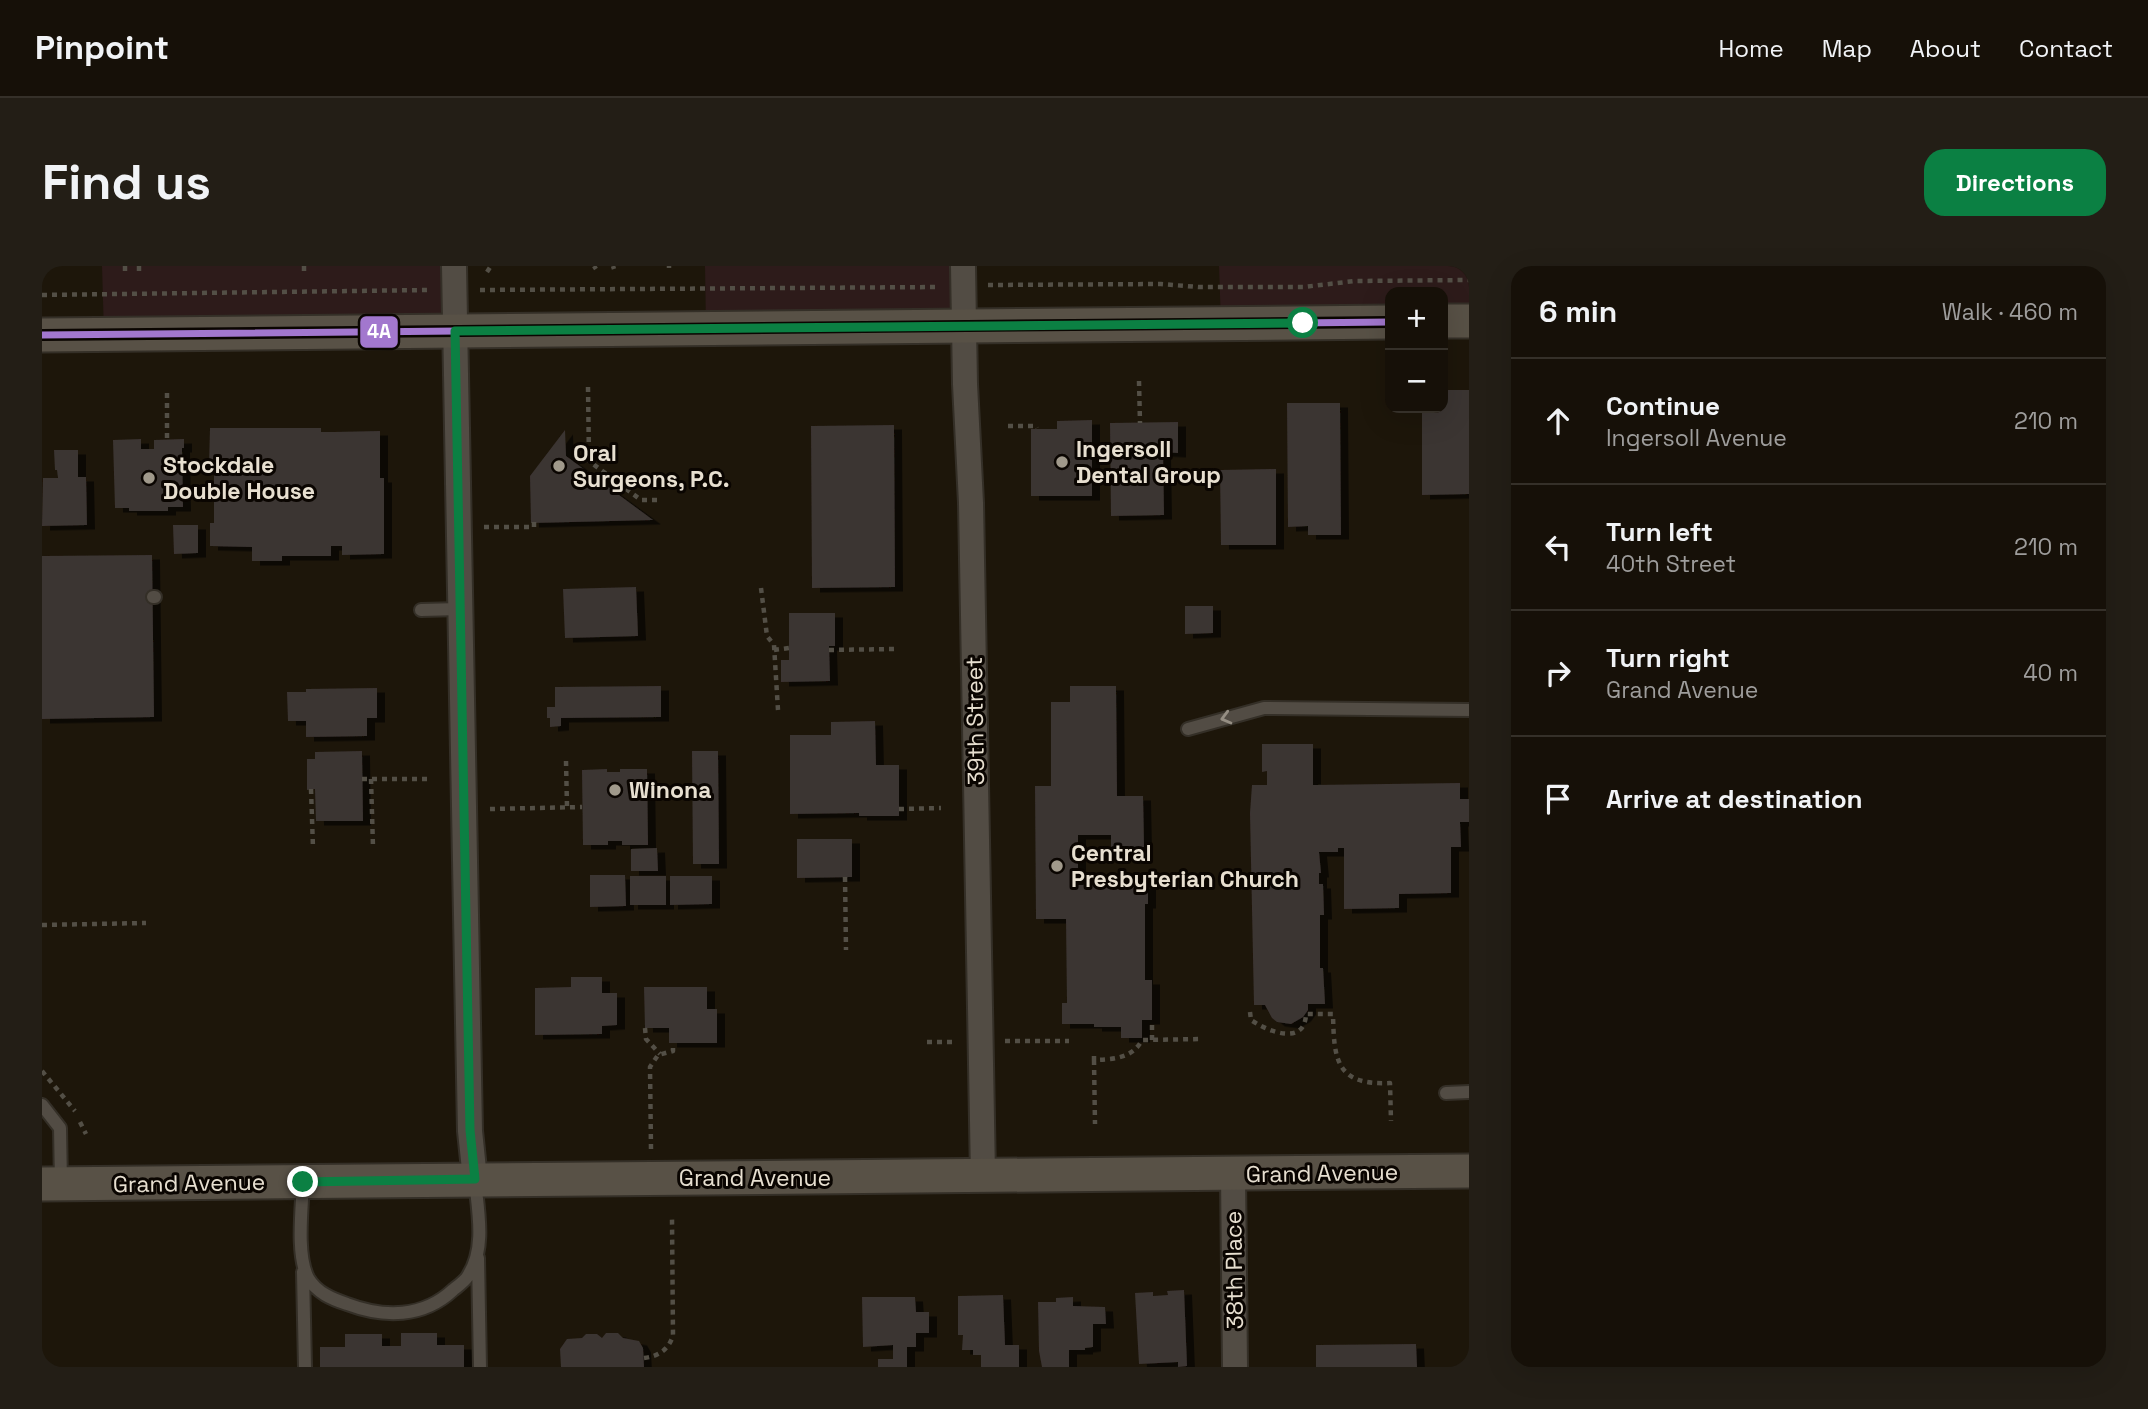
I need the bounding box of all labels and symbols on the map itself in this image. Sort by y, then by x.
route start [1287,307,1318,338]
line badge: 4A [359,315,399,349]
text: 4A [367,319,391,344]
place label: Ingersoll Dental Group [1076,434,1221,490]
place label: Oral Surgeons, P.C. [573,438,730,494]
place label: Stockdale Double House [163,450,315,506]
marker: Ingersoll Dental Group [1054,454,1070,470]
marker: Oral Surgeons, P.C. [551,458,567,474]
marker: Stockdale Double House [141,470,157,486]
street label: 39th Street [959,656,991,786]
one-way arrow [1220,710,1232,724]
place label: Winona [629,775,711,805]
marker: Winona [607,782,623,798]
place label: Central Presbyterian Church [1071,838,1299,894]
marker: Central Presbyterian Church [1049,858,1065,874]
street label: Grand Avenue [1246,1157,1398,1189]
street label: Grand Avenue [679,1163,831,1193]
route end [287,1166,318,1197]
street label: Grand Avenue [113,1167,265,1199]
street label: 38th Place [1218,1210,1250,1330]

